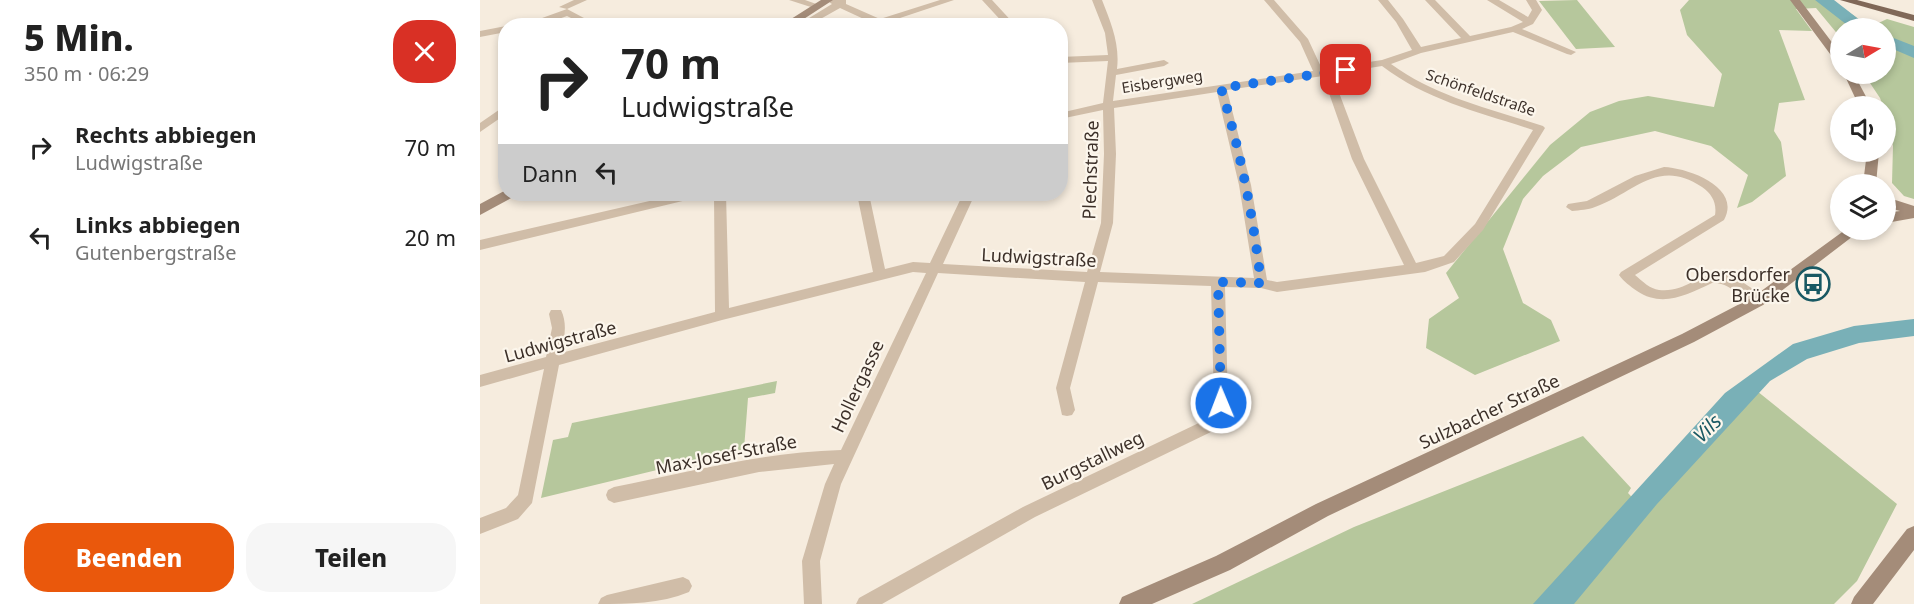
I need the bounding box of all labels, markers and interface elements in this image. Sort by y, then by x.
text: 5 Min. [24,13,134,62]
north arrow [1830,18,1896,84]
map controls [1830,18,1896,240]
button: close [393,20,456,83]
text: 70 m [621,34,721,91]
icon: right [522,42,600,120]
pin [1320,44,1371,95]
icon: arrive [1329,53,1362,86]
text: 350 m · 06:29 [24,60,149,87]
street label: Schönfeldstraße [1424,64,1538,120]
street label: Eisbergweg [1120,65,1204,97]
text: Ludwigstraße [621,88,794,125]
button: sound [1830,96,1896,162]
text: Rechts abbiegen [75,119,257,149]
street label: Plechstraße [1076,120,1104,220]
icon: right [24,131,57,164]
text: 70 m [405,132,456,162]
text: Ludwigstraße [75,149,203,176]
icon: left [590,156,623,189]
text: Dann [522,158,578,188]
button: layers [1830,174,1896,240]
text: Links abbiegen [75,209,241,239]
icon: left [24,221,57,254]
text: 20 m [405,222,456,252]
text: Gutenbergstraße [75,239,237,266]
street label: Ludwigstraße [981,242,1097,272]
place label: Obersdorfer Brücke [1685,262,1791,307]
bus stop icon: Obersdorfer Brücke [1795,266,1831,302]
street label: Ludwigstraße [501,314,619,368]
street label: Hollergasse [825,336,889,436]
street label: Sulzbacher Straße [1415,368,1563,454]
position arrow [1189,371,1253,435]
water label: Vils [1687,408,1727,448]
street label: Burgstallweg [1037,425,1147,495]
street label: Max-Josef-Straße [653,429,799,479]
button: Beenden [24,523,234,592]
button: Teilen [246,523,456,592]

